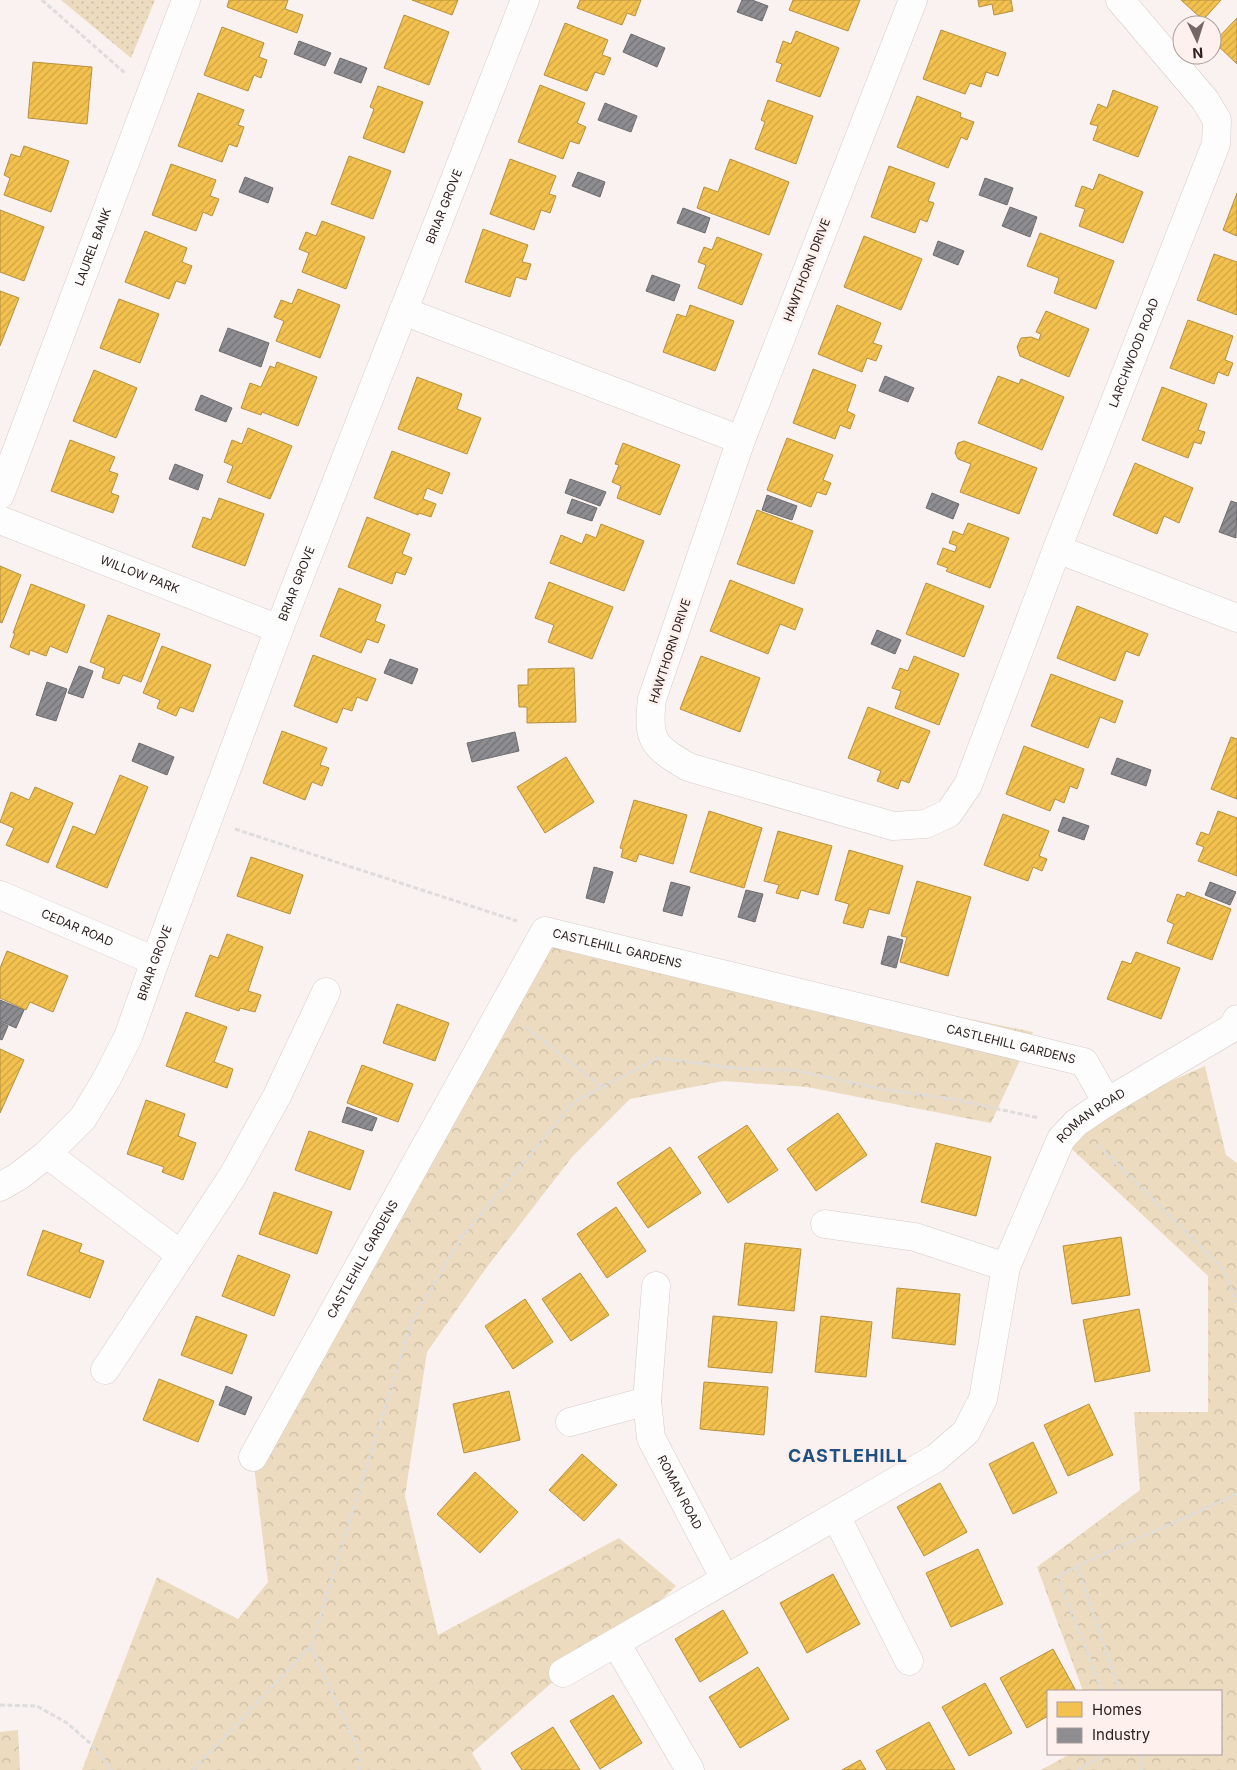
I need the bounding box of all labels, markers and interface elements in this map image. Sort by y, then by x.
north arrow [1172,15,1222,65]
text: N [1192,45,1204,62]
street label: BRIAR GROVE [422,167,465,246]
street label: LAUREL BANK [71,206,114,288]
street label: HAWTHORN DRIVE [780,216,833,324]
street label: LARCHWOOD ROAD [1105,296,1162,410]
street label: BRIAR GROVE [275,544,318,623]
street label: WILLOW PARK [98,552,182,596]
street label: HAWTHORN DRIVE [645,596,694,705]
street label: CEDAR ROAD [39,905,116,949]
street label: BRIAR GROVE [134,923,175,1002]
street label: CASTLEHILL GARDENS [551,925,684,971]
street label: CASTLEHILL GARDENS [945,1021,1078,1067]
street label: ROMAN ROAD [1053,1085,1128,1146]
street label: CASTLEHILL GARDENS [323,1197,401,1321]
district label: CASTLEHILL [788,1445,908,1466]
street label: ROMAN ROAD [654,1452,706,1532]
legend [1047,1690,1222,1755]
text: Homes [1092,1700,1142,1719]
text: Industry [1092,1725,1151,1744]

